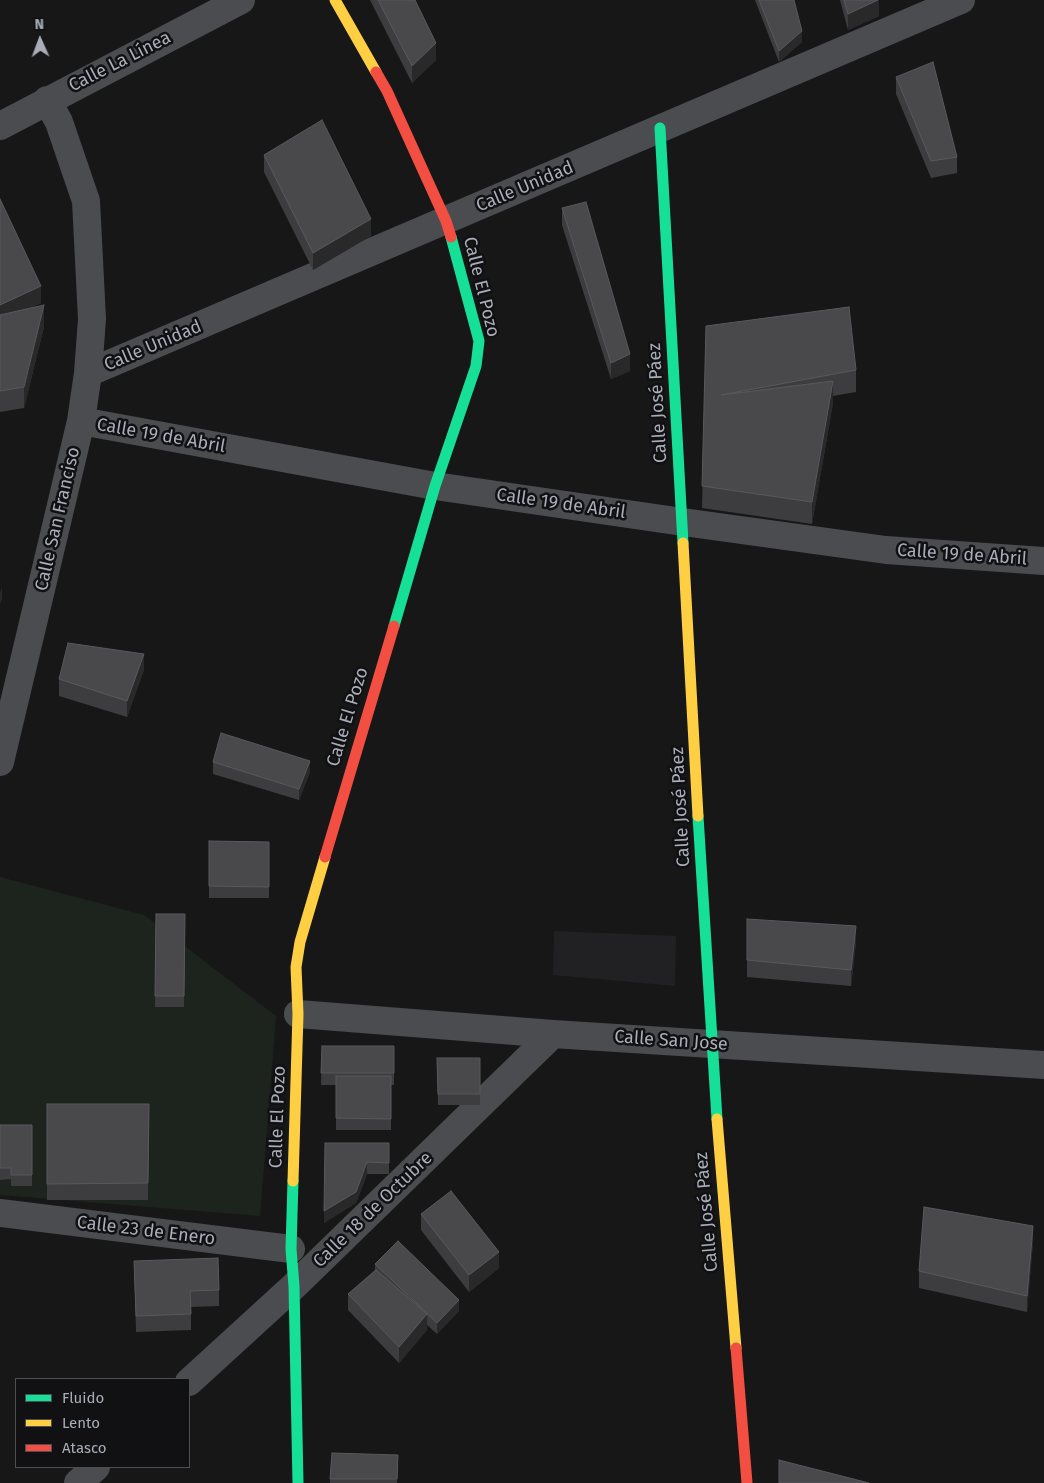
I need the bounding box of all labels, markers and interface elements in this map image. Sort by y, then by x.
north arrow [15,15,65,65]
text: N [35,16,44,33]
street label: Calle La Línea [65,27,175,97]
street label: Calle Unidad [473,157,577,217]
street label: Calle El Pozo [458,235,504,339]
street label: Calle Unidad [101,316,205,376]
street label: Calle José Páez [644,342,672,464]
street label: Calle 19 de Abril [95,414,227,458]
street label: Calle San Franciso [31,445,85,593]
street label: Calle 19 de Abril [495,484,627,524]
street label: Calle 19 de Abril [896,540,1028,570]
street label: Calle El Pozo [323,665,373,769]
street label: Calle José Páez [667,746,695,868]
street label: Calle San Jose [614,1026,728,1056]
street label: Calle El Pozo [265,1065,291,1169]
street label: Calle 18 de Octubre [309,1148,437,1272]
street label: Calle José Páez [691,1151,723,1273]
street label: Calle 23 de Enero [76,1212,216,1250]
legend [15,1378,190,1468]
text: Fluido [62,1389,104,1407]
text: Lento [62,1414,100,1432]
text: Atasco [62,1439,107,1457]

